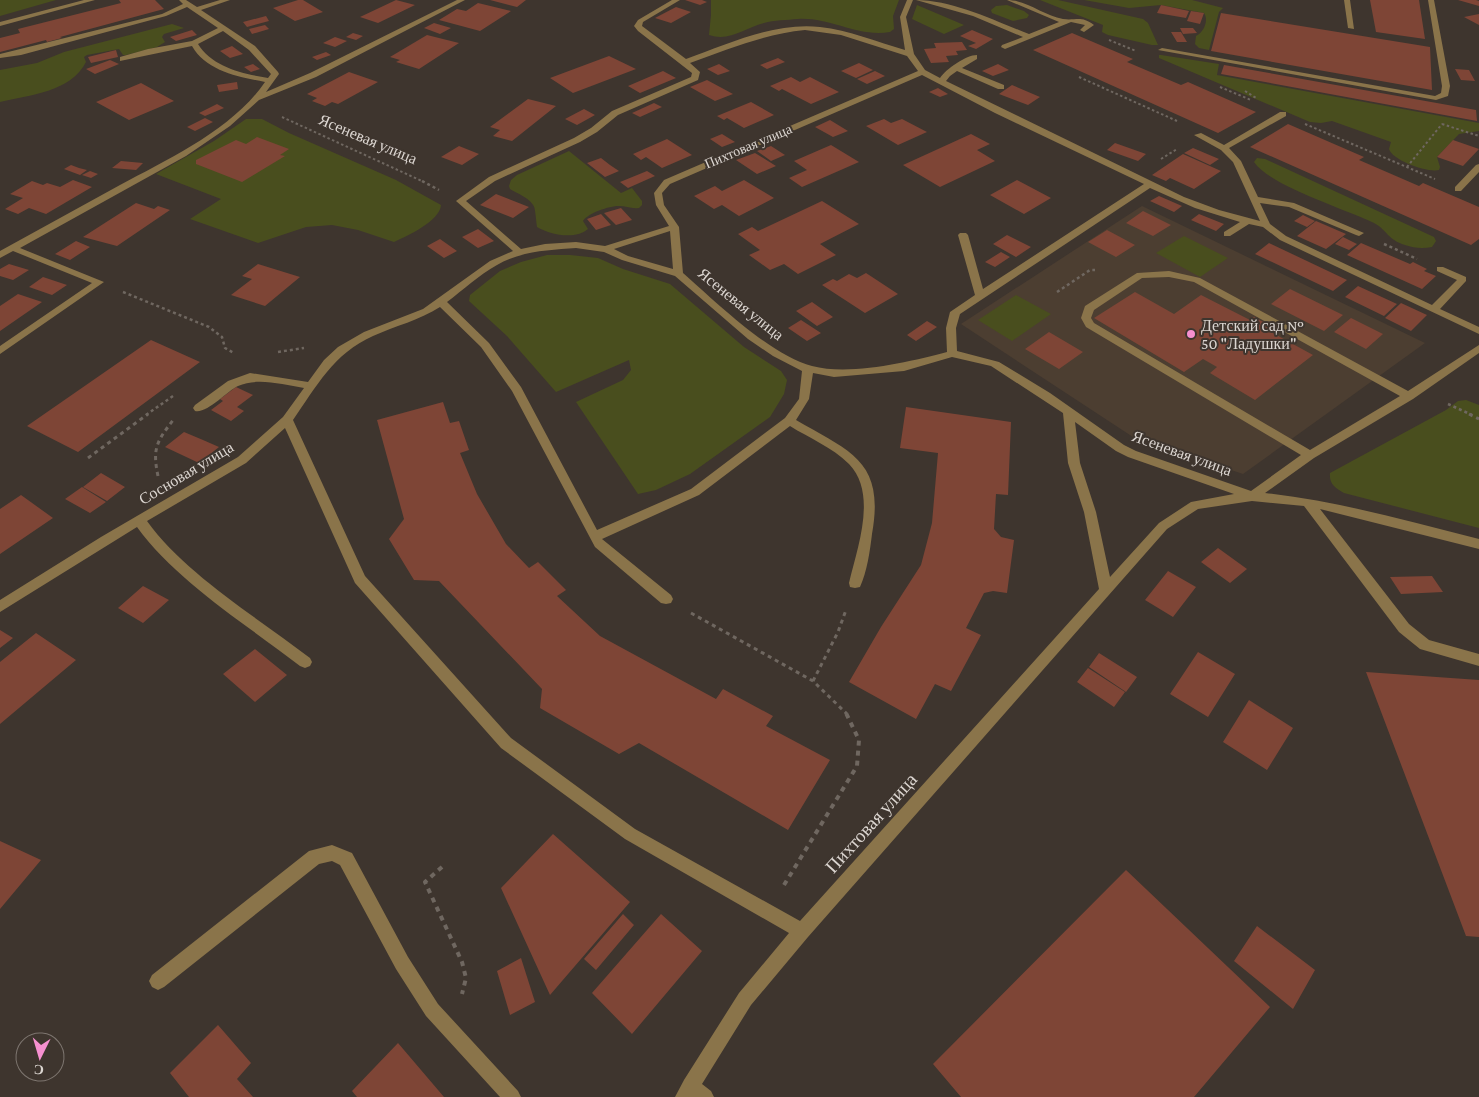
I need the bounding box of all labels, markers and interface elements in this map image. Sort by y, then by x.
street label: Ясеневая улица [316,111,420,168]
street label: Пихтовая улица [702,120,795,172]
street label: Ясеневая улица [694,264,787,344]
place label: Детский сад № 50 "Ладушки" [1201,317,1304,353]
marker: Детский сад № 50 "Ладушки" [1185,328,1197,340]
street label: Ясеневая улица [1129,427,1234,480]
street label: Сосновая улица [136,438,237,509]
street label: Пихтовая улица [821,768,922,877]
north arrow [15,1032,65,1082]
text: С [33,1062,45,1078]

